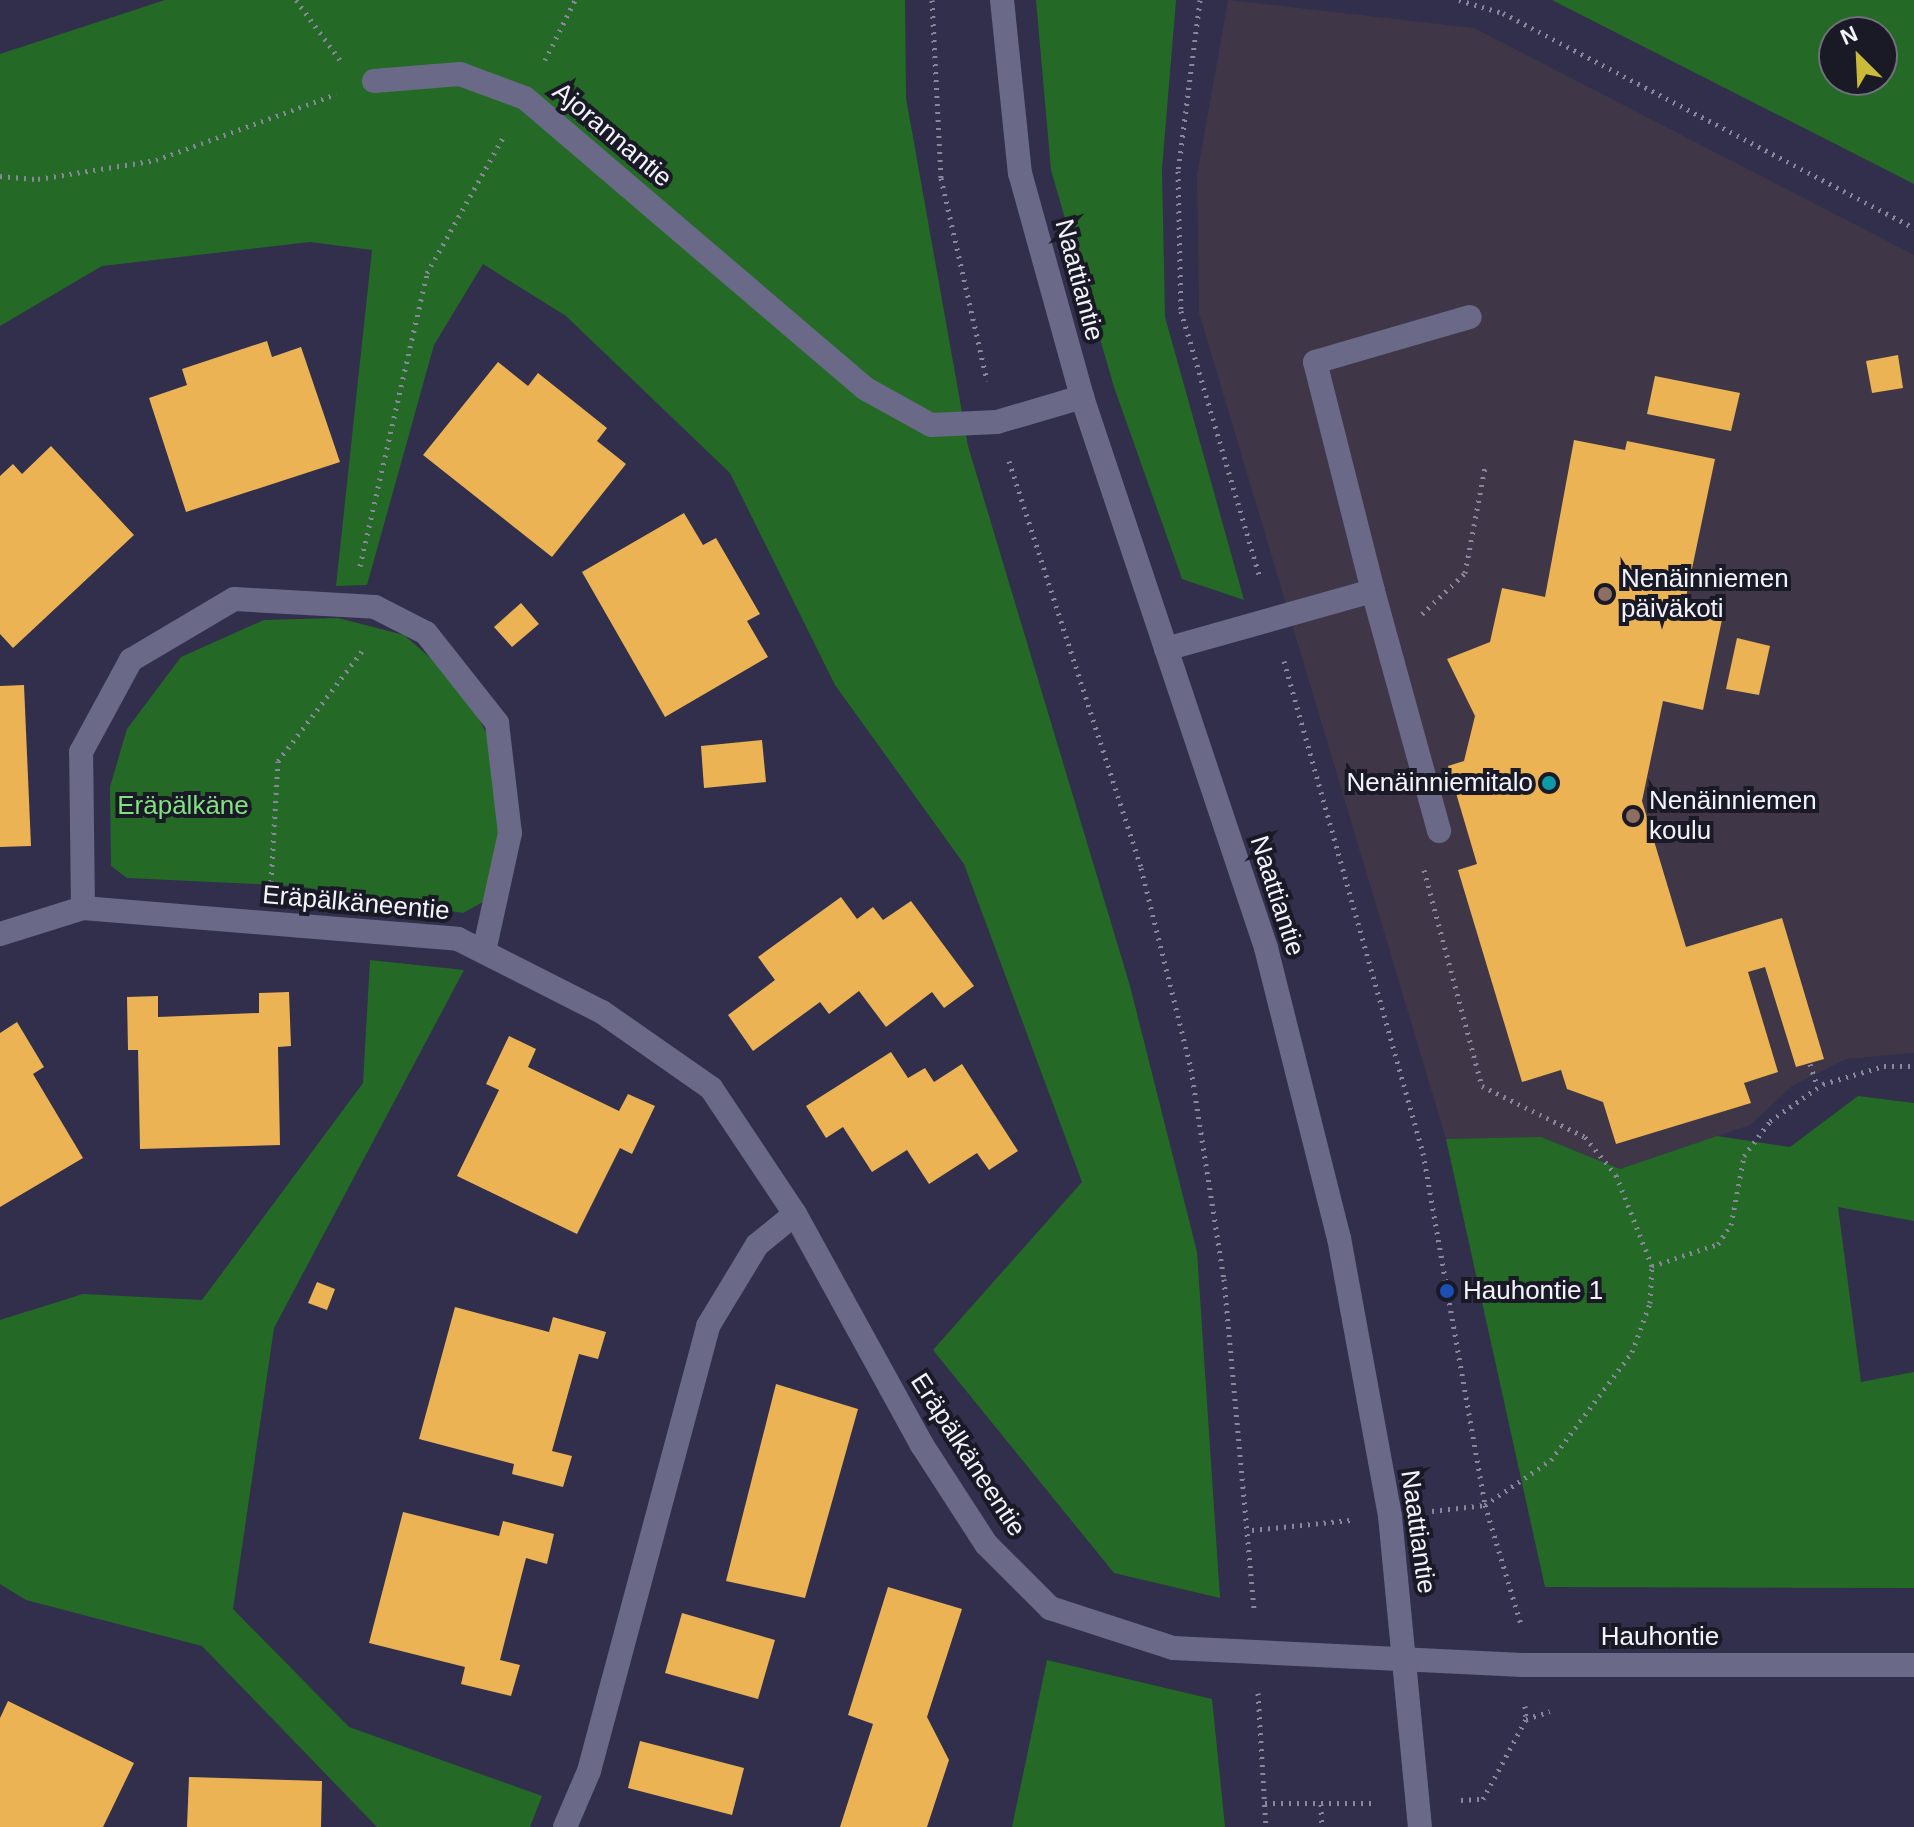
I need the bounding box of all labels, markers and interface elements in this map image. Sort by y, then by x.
north arrow [1818,16,1898,96]
text: N [1836,21,1861,50]
street label: Ajorannantie [546,76,678,194]
street label: Naattiantie [1048,216,1110,344]
place label: Nenäinniemen päiväkoti [1621,563,1789,624]
marker: Nenäinniemen päiväkoti [1596,585,1614,603]
place label: Nenäinniemitalo [1347,767,1533,799]
marker: Nenäinniemitalo [1540,774,1558,792]
place label: Nenäinniemen koulu [1649,785,1817,846]
park label: Eräpälkäne [117,790,249,822]
marker: Nenäinniemen koulu [1624,807,1642,825]
street label: Naattiantie [1243,832,1311,960]
street label: Eräpälkäneentie [261,879,451,927]
place label: Hauhontie 1 [1463,1275,1603,1307]
marker: Hauhontie 1 [1438,1282,1456,1300]
street label: Eräpälkäneentie [904,1368,1032,1542]
street label: Naattiantie [1394,1468,1442,1596]
street label: Hauhontie [1601,1621,1719,1653]

